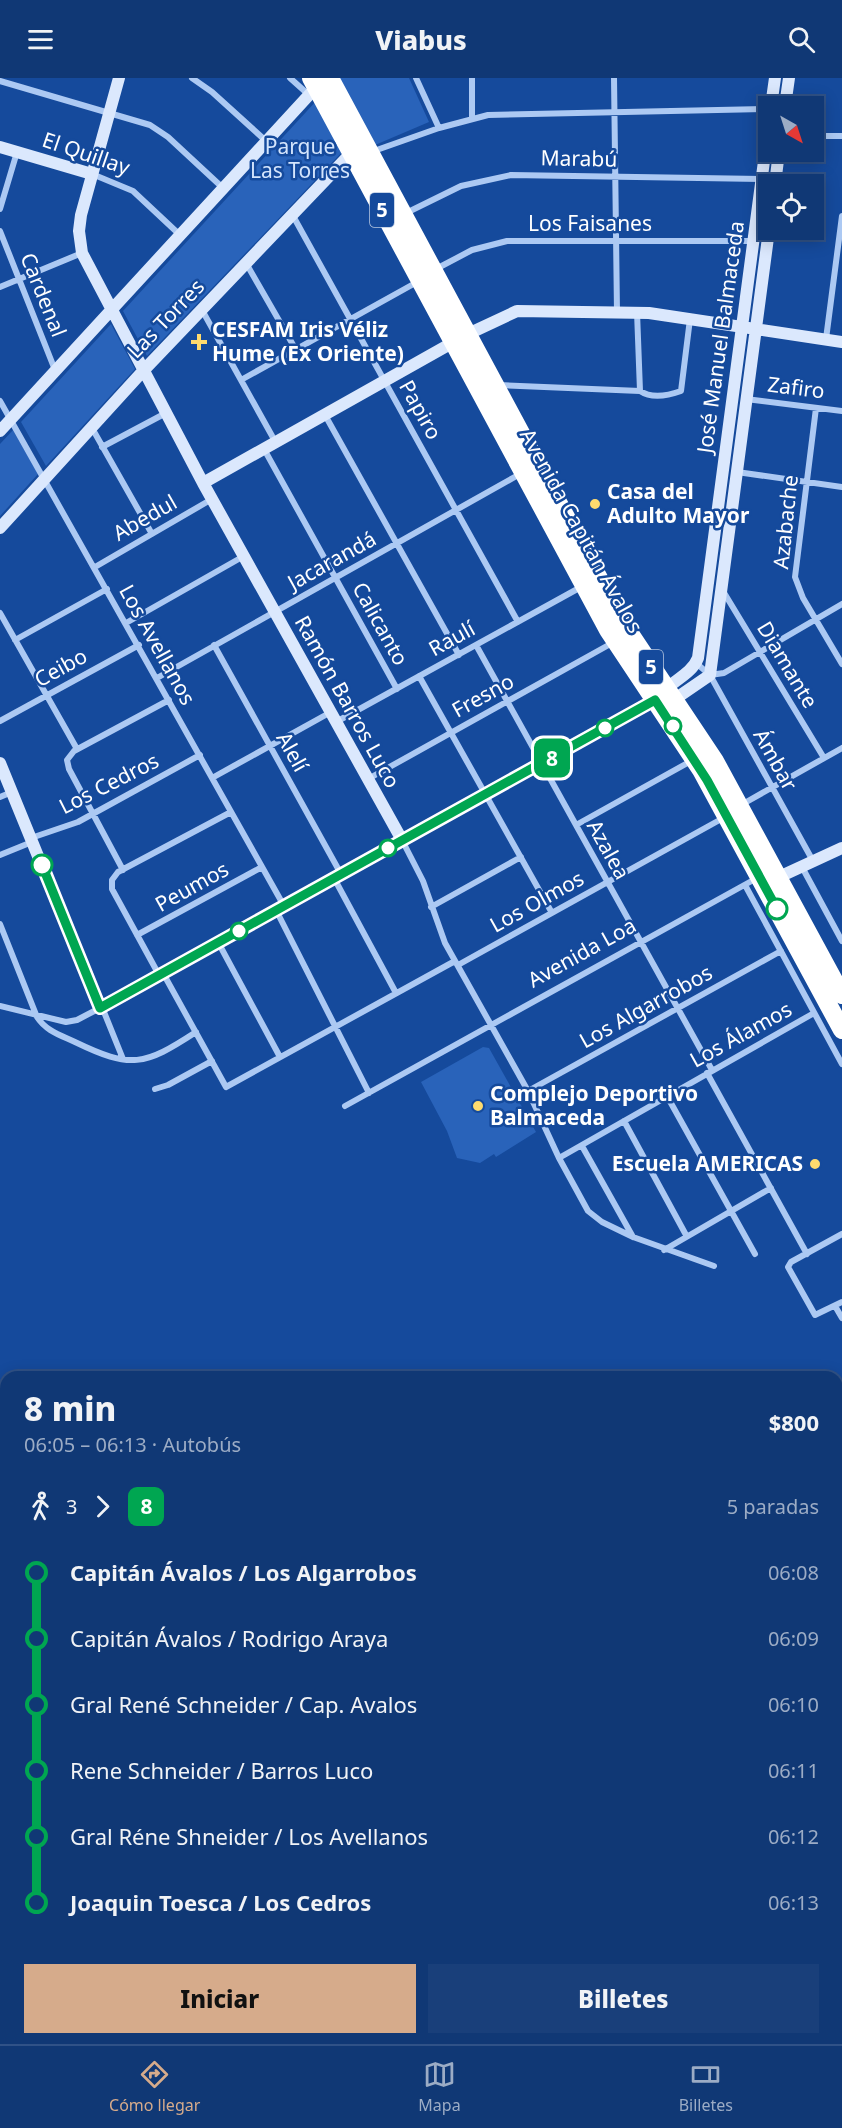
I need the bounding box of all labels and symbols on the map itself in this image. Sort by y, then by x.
north arrow [758,96,824,162]
street label: El Quillay [39,125,134,181]
park label: Parque Las Torres [250,132,350,184]
street label: Marabú [540,143,618,173]
road number: 5 [370,193,394,227]
street label: Los Faisanes [528,209,652,237]
street label: José Manuel Balmaceda [690,219,750,457]
street label: Cardenal [14,248,73,341]
street label: Las Torres [120,273,210,364]
place label: CESFAM Iris Véliz Hume (Ex Oriente) [212,315,404,367]
marker: CESFAM Iris Véliz Hume (Ex Oriente) [190,333,208,351]
street label: Zafiro [766,370,826,404]
street label: Papiro [393,375,449,444]
street label: Avenida Capitán Ávalos [514,423,650,638]
street label: Azabache [766,473,804,570]
place label: Casa del Adulto Mayor [607,477,750,529]
street label: Abedul [107,488,182,547]
marker: Casa del Adulto Mayor [588,497,602,511]
street label: Jacarandá [281,524,381,597]
street label: Calicanto [347,577,415,670]
street label: Los Avellanos [113,579,202,710]
street label: Ramón Barros Luco [289,610,407,793]
street label: Raulí [423,614,480,662]
street label: Diamante [751,616,825,713]
street label: Ceibo [29,641,92,693]
road number: 5 [639,650,663,684]
street label: Fresno [447,667,518,724]
unlabelled marker [664,717,682,735]
unlabelled marker [596,719,614,737]
street label: Ámbar [748,724,804,796]
street label: Alelí [271,727,315,777]
line badge: 8 [532,738,572,778]
street label: Los Cedros [54,746,163,820]
street label: Azalea [581,815,637,884]
unlabelled marker [379,839,397,857]
unlabelled marker [31,854,53,876]
street label: Peumos [150,855,233,918]
street label: Los Olmos [484,864,589,938]
unlabelled marker [766,898,788,920]
street label: Avenida Loa [522,911,641,993]
unlabelled marker [230,922,248,940]
street label: Los Algarrobos [574,958,717,1054]
street label: Los Álamos [685,995,796,1074]
place label: Complejo Deportivo Balmaceda [490,1079,698,1131]
marker: Complejo Deportivo Balmaceda [471,1099,485,1113]
place label: Escuela AMERICAS [612,1149,803,1177]
marker: Escuela AMERICAS [808,1157,822,1171]

